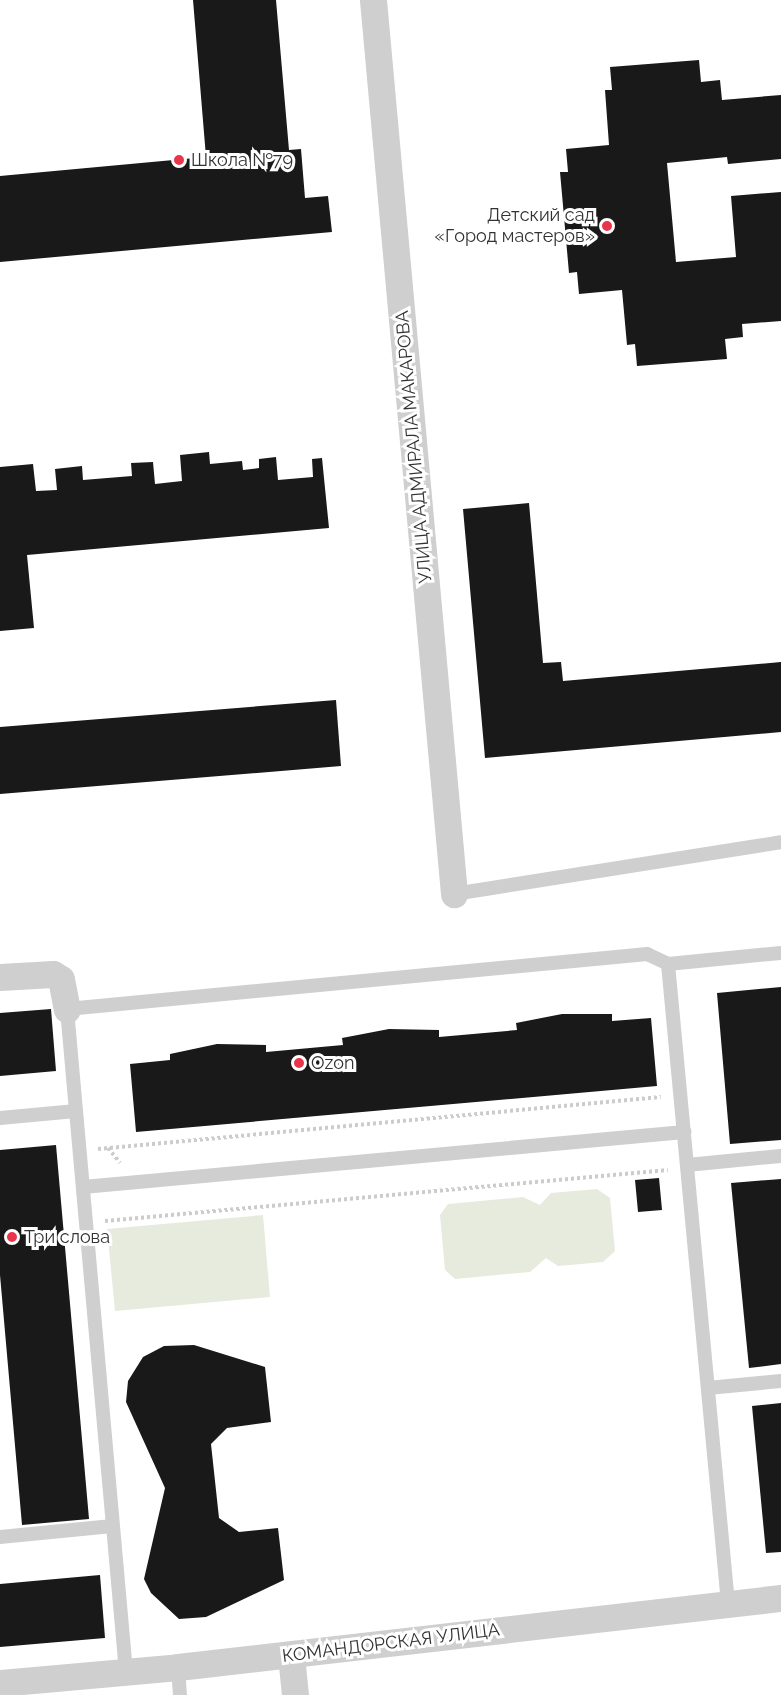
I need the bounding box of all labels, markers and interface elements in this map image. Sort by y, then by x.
place label: Школа №79 [191,149,293,171]
marker: Школа №79 [172,153,186,167]
place label: Детский сад «Город мастеров» [435,205,595,248]
marker: Детский сад «Город мастеров» [600,219,614,233]
street label: УЛИЦА АДМИРАЛА МАКАРОВА [391,309,437,585]
place label: Ozon [311,1052,354,1074]
marker: Ozon [292,1056,306,1070]
place label: Три слова [24,1226,110,1248]
marker: Три слова [5,1230,19,1244]
street label: КОМАНДОРСКАЯ УЛИЦА [281,1619,501,1667]

